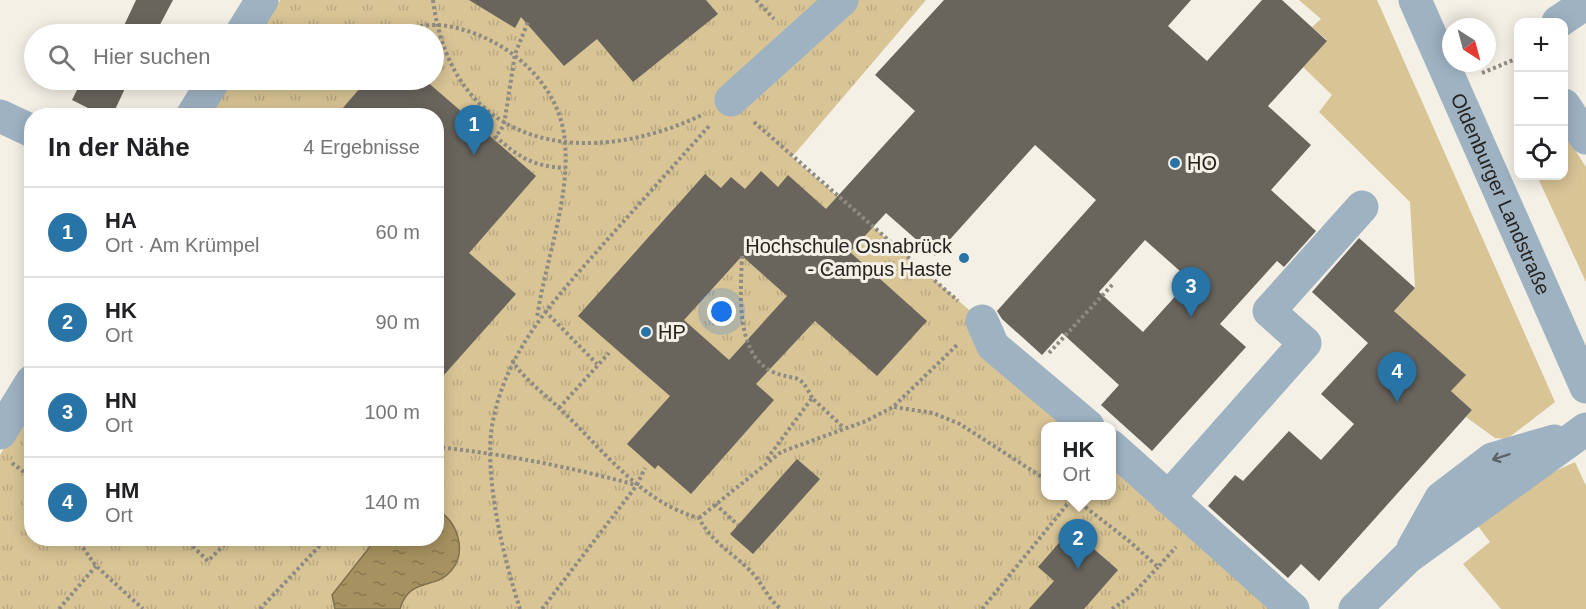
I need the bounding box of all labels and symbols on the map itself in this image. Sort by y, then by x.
north arrow [1442,18,1496,72]
street label: Oldenburger Landstraße [1447,90,1555,298]
pin: 1 [454,106,494,155]
place label: HO [1187,152,1217,174]
marker: HO [1168,156,1182,170]
place label: Hochschule Osnabrück - Campus Haste [745,235,953,280]
marker: Hochschule Osnabrück - Campus Haste [957,251,971,265]
pin: 3 [1172,268,1210,317]
your location [707,297,736,326]
place label: HP [658,321,686,343]
marker: HP [639,325,653,339]
pin: 4 [1378,352,1416,402]
one-way arrow [1492,452,1511,463]
pin: 2 [1058,520,1098,569]

